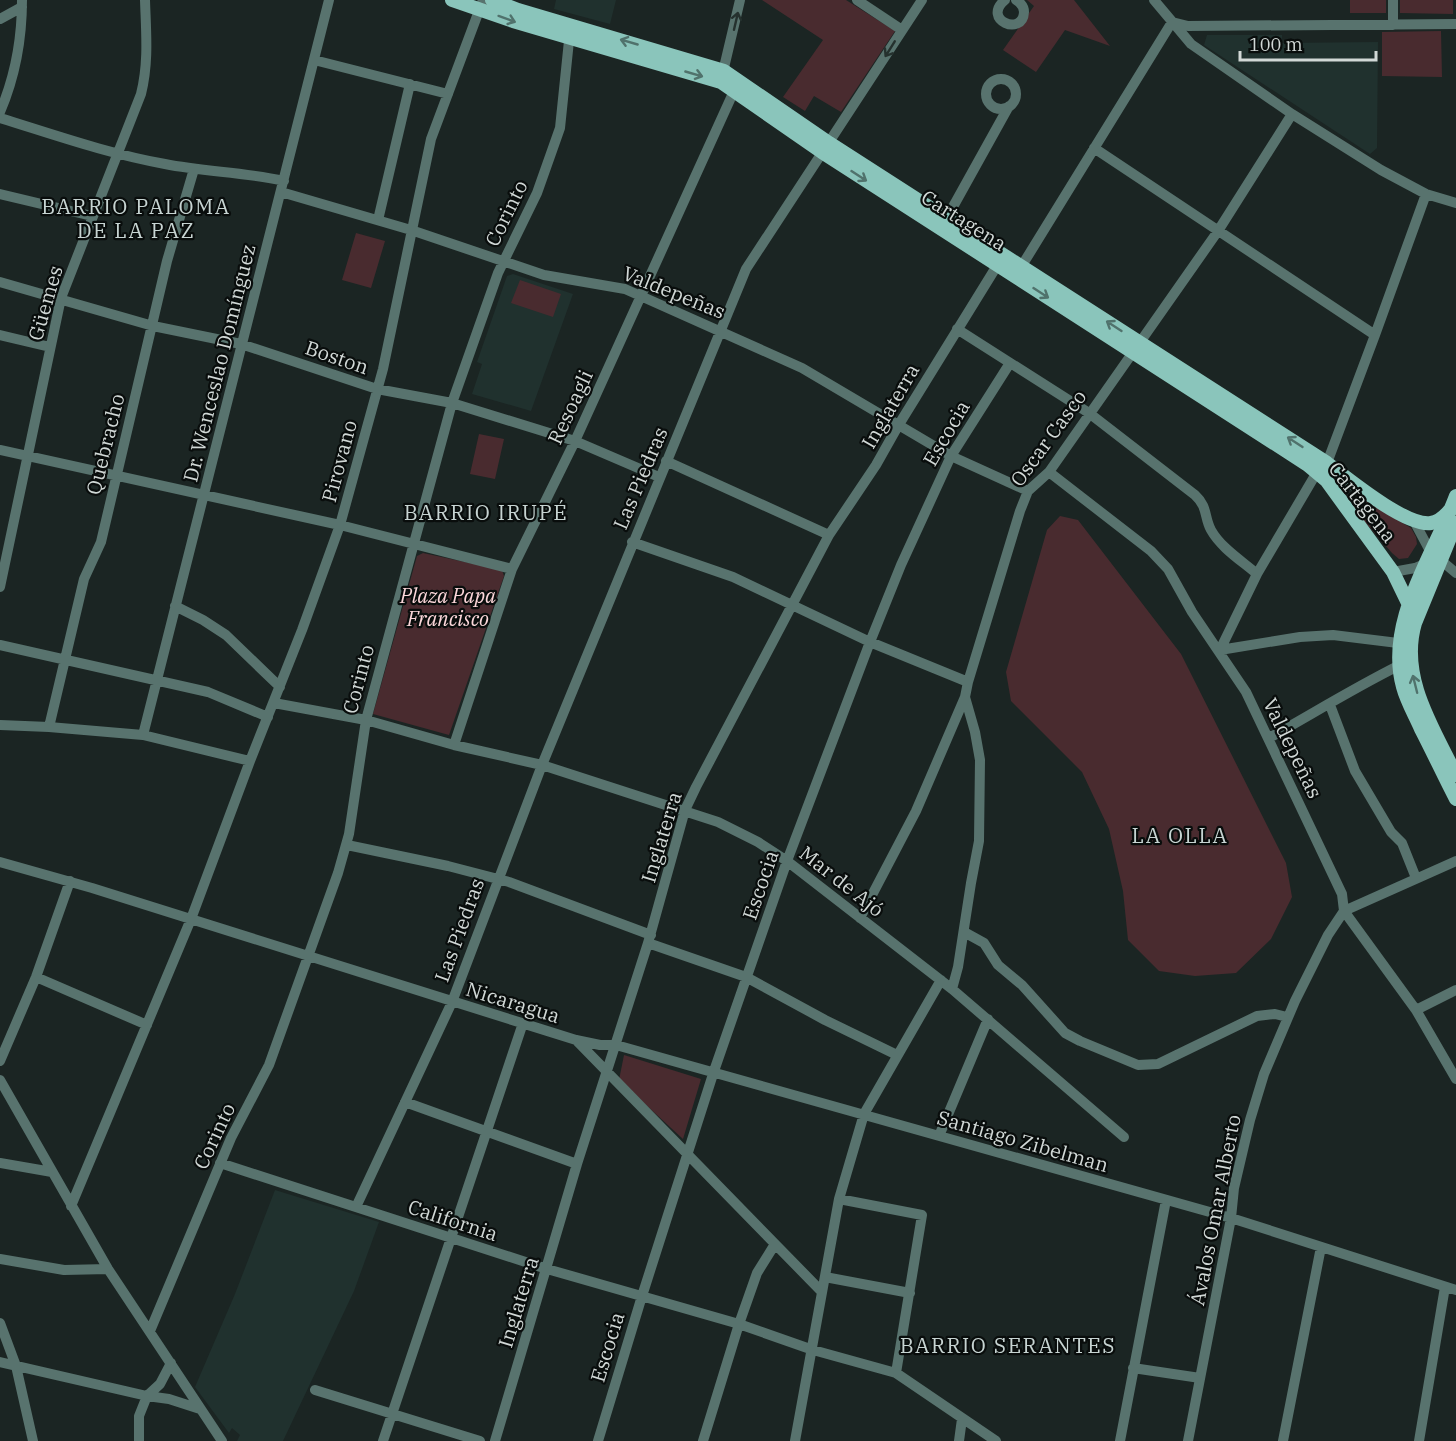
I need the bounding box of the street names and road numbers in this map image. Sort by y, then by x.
street label: Corinto [478,175,534,251]
street label: Cartagena [916,183,1012,257]
street label: Dr. Wenceslao Domínguez [176,241,262,485]
street label: Valdepeñas [619,259,729,325]
street label: Güemes [21,262,69,344]
street label: Boston [302,334,373,380]
street label: Inglaterra [855,359,925,453]
street label: Resoagli [541,365,599,449]
street label: Oscar Casco [1004,384,1092,492]
street label: Quebracho [79,391,131,497]
street label: Escocia [916,395,976,471]
street label: Pirovano [315,417,363,505]
street label: Las Piedras [606,423,674,533]
street label: Cartagena [1323,456,1403,548]
street label: Corinto [336,642,380,716]
street label: Valdepeñas [1257,693,1329,803]
street label: Inglaterra [634,788,688,886]
street label: Mar de Ajó [794,839,890,923]
street label: Escocia [736,847,784,923]
street label: Las Piedras [428,874,490,986]
street label: Nicaragua [463,975,563,1029]
street label: Corinto [187,1098,241,1174]
street label: Santiago Zibelman [934,1104,1112,1178]
street label: Ávalos Omar Alberto [1183,1112,1247,1308]
street label: California [405,1193,501,1247]
street label: Inglaterra [491,1253,545,1351]
street label: Escocia [584,1309,630,1385]

